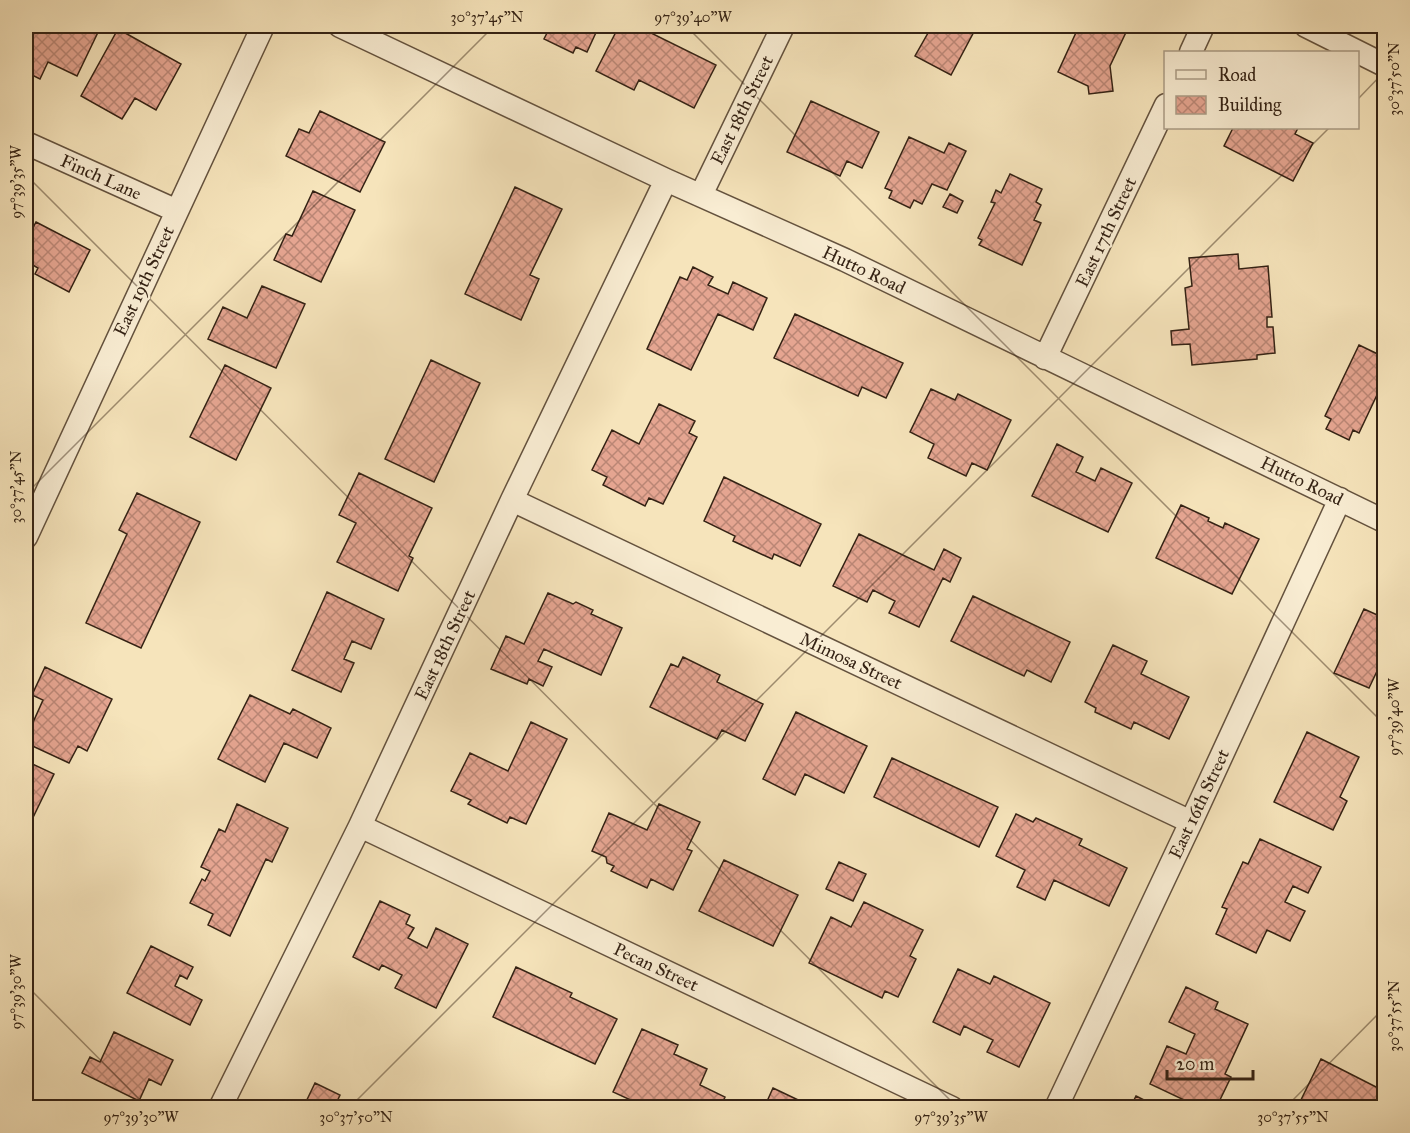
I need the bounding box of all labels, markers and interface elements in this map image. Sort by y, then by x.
text: 30°37'45"N [451,8,524,26]
text: 97°39'40"W [654,8,733,26]
text: 30°37'50"N [1385,42,1403,116]
street label: East 18th Street [706,51,778,168]
legend [1164,51,1359,129]
text: Road [1218,64,1256,86]
text: Building [1218,94,1282,117]
text: 97°39'35"W [7,145,25,219]
street label: Finch Lane [57,149,145,205]
street label: East 17th Street [1071,173,1141,291]
street label: East 19th Street [109,222,179,340]
street label: Hutto Road [819,241,909,299]
text: 30°37'45"N [7,450,25,523]
street label: Hutto Road [1257,452,1347,510]
street label: East 18th Street [410,586,480,704]
street label: Mimosa Street [796,628,906,695]
text: 97°39'40"W [1385,677,1403,756]
street label: East 16th Street [1164,745,1234,862]
street label: Pecan Street [610,938,702,996]
text: 97°39'30"W [7,954,25,1030]
text: 30°37'55"N [1385,980,1403,1052]
scale bar [1167,1043,1252,1081]
text: 20 m [1176,1053,1214,1075]
text: 97°39'30"W [103,1108,179,1126]
text: 30°37'50"N [319,1108,393,1126]
text: 97°39'35"W [914,1108,988,1126]
text: 30°37'55"N [1257,1108,1329,1126]

